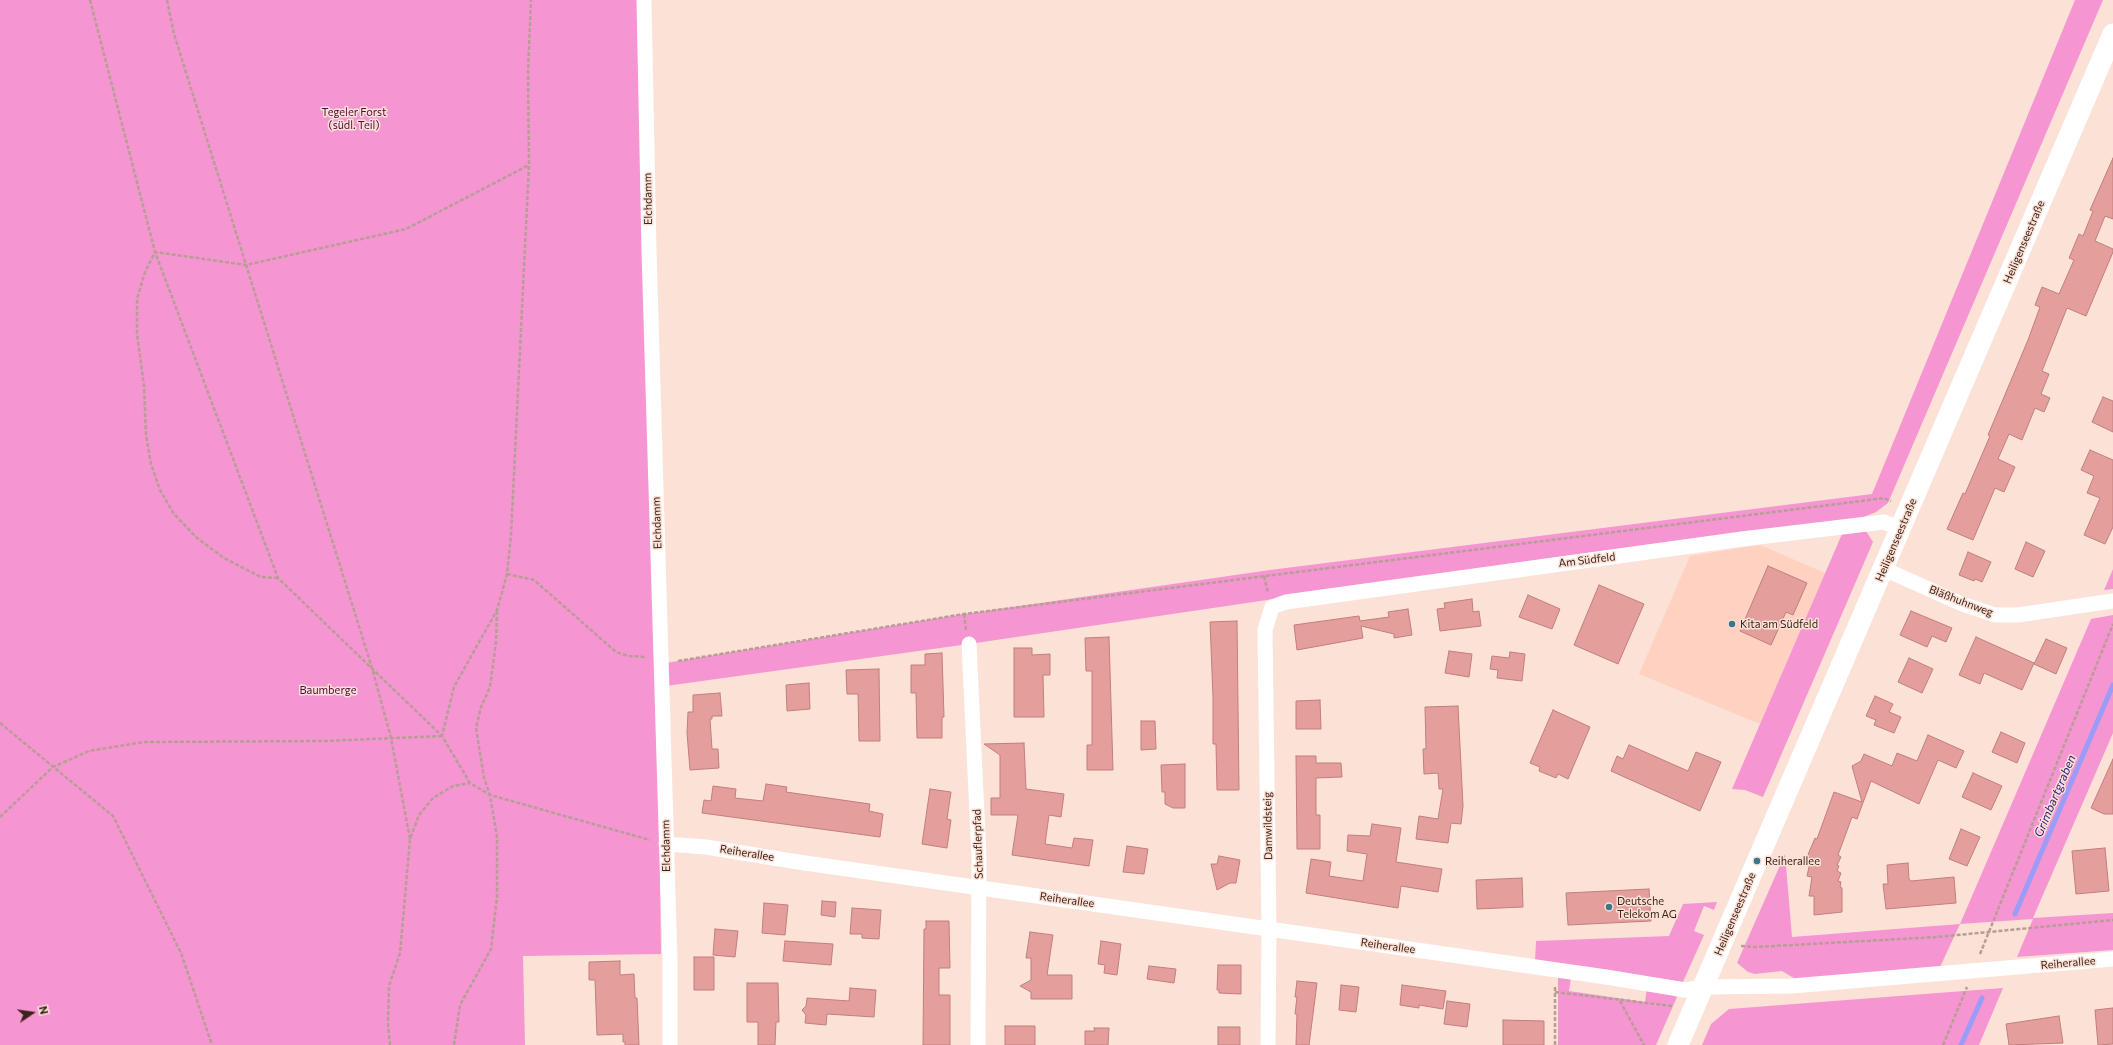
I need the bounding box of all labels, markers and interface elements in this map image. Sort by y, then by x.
park label: Tegeler Forst (südl. Teil) [321,105,387,131]
street label: Elchdamm [641,173,655,225]
street label: Heiligenseestraße [2001,198,2047,286]
street label: Heiligenseestraße [1873,496,1919,584]
street label: Elchdamm [649,497,665,549]
street label: Am Südfeld [1558,550,1616,570]
street label: Bläßhuhnweg [1927,583,1995,619]
place label: Kita am Südfeld [1740,617,1818,631]
marker: Kita am Südfeld [1727,619,1737,629]
park label: Baumberge [300,683,356,697]
water label: Grimbartgraben [2031,753,2079,839]
street label: Damwildsteig [1261,792,1275,860]
street label: Schauflerpfad [970,809,986,879]
street label: Elchdamm [659,820,673,872]
street label: Reiherallee [719,842,775,864]
place label: Reiherallee [1765,854,1820,868]
marker: Reiherallee [1752,856,1762,866]
street label: Heiligenseestraße [1712,870,1758,958]
street label: Reiherallee [1039,890,1095,910]
place label: Deutsche Telekom AG [1617,894,1677,920]
marker: Deutsche Telekom AG [1604,902,1614,912]
street label: Reiherallee [1360,936,1416,956]
street label: Reiherallee [2040,954,2096,972]
north arrow [12,993,52,1033]
text: N [37,1005,51,1016]

